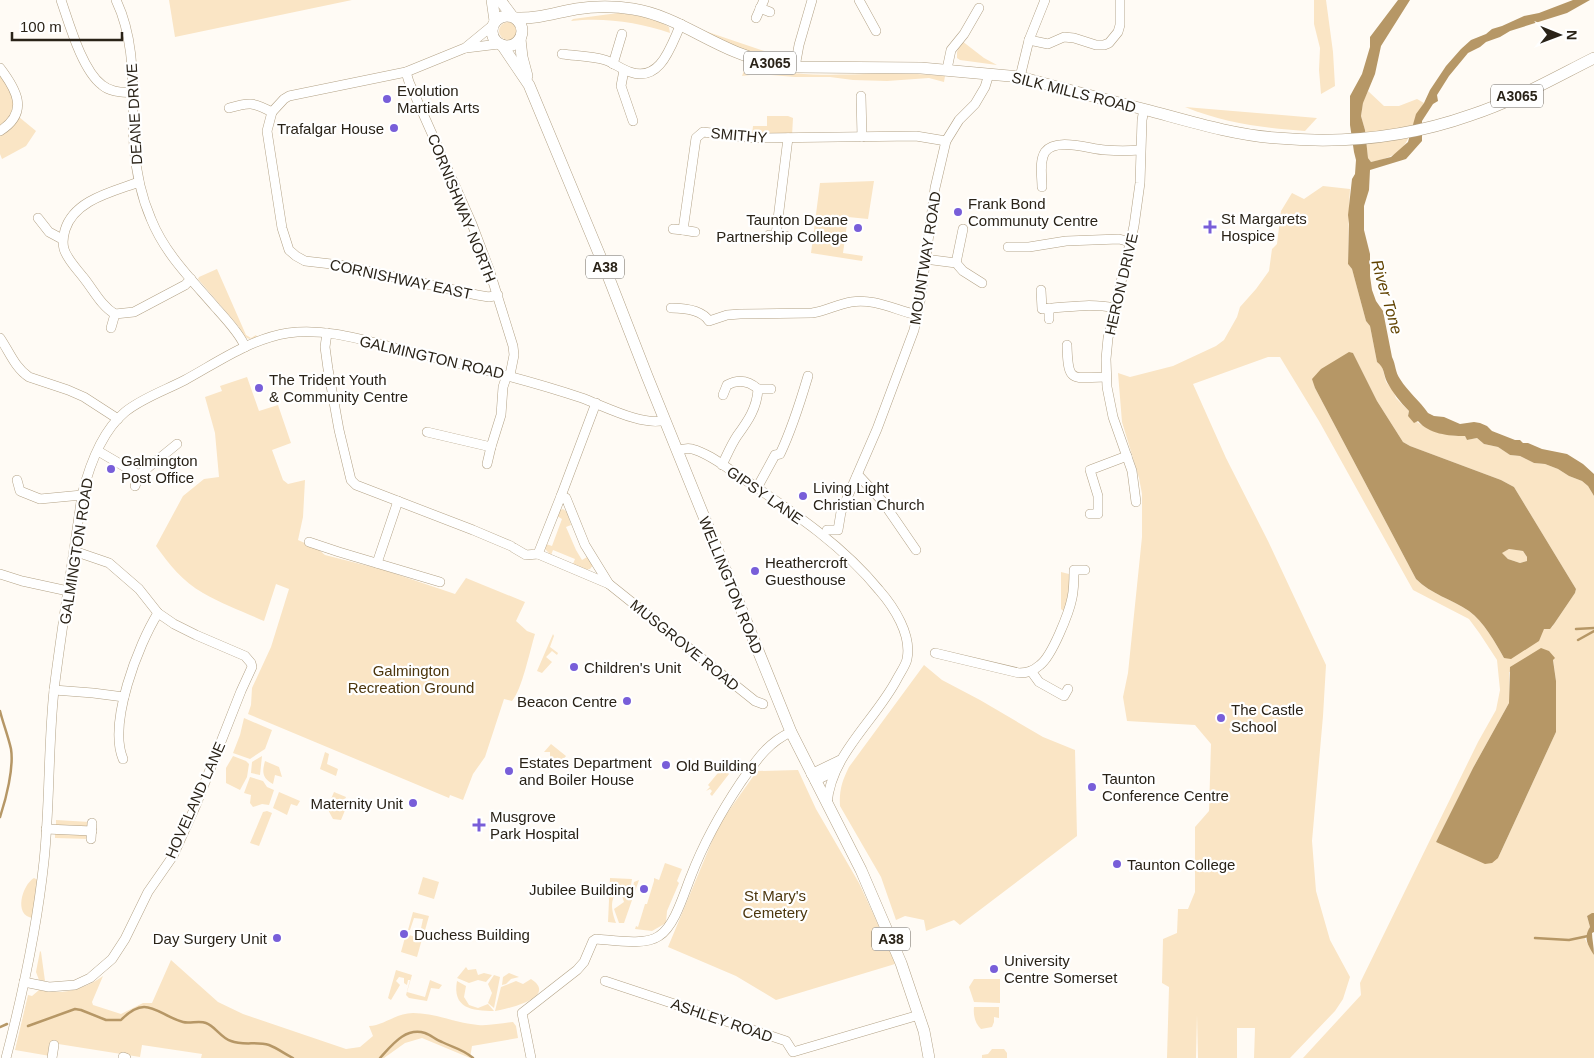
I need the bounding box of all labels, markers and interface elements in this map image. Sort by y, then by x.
scale bar [12,10,122,42]
north arrow [1534,10,1584,60]
text: 100 m [20,18,62,35]
text: N [1564,30,1580,40]
road number: A3065 [744,52,796,74]
street label: DEANE DRIVE [123,63,145,165]
street label: SILK MILLS ROAD [1010,68,1138,116]
place label: Evolution Martials Arts [397,82,480,116]
road number: A3065 [1491,84,1543,108]
marker: Evolution Martials Arts [381,93,393,105]
place label: Trafalgar House [277,120,384,137]
marker: Trafalgar House [388,122,400,134]
street label: SMITHY [710,124,768,146]
street label: CORNISHWAY NORTH [424,131,500,285]
street label: MOUNTWAY ROAD [906,190,944,326]
place label: Frank Bond Communuty Centre [968,195,1098,229]
marker: Frank Bond Communuty Centre [952,206,964,218]
place label: St Margarets Hospice [1221,210,1307,244]
place label: Taunton Deane Partnership College [716,211,848,245]
marker: St Margarets Hospice [1203,220,1217,234]
marker: Taunton Deane Partnership College [852,222,864,234]
street label: HERON DRIVE [1101,231,1141,337]
street label: CORNISHWAY EAST [328,256,474,302]
road number: A38 [586,256,624,278]
water label: River Tone [1368,258,1406,336]
street label: GALMINGTON ROAD [358,332,506,382]
place label: The Trident Youth & Community Centre [269,371,408,405]
marker: The Trident Youth & Community Centre [253,382,265,394]
place label: Galmington Post Office [121,452,198,486]
marker: Galmington Post Office [105,463,117,475]
street label: GIPSY LANE [724,463,806,527]
street label: GALMINGTON ROAD [56,476,96,625]
place label: Living Light Christian Church [813,479,925,513]
marker: Living Light Christian Church [797,490,809,502]
street label: WELLINGTON ROAD [696,514,766,656]
place label: Heathercroft Guesthouse [765,554,848,588]
marker: Heathercroft Guesthouse [749,565,761,577]
street label: MUSGROVE ROAD [627,596,743,694]
place label: Children's Unit [584,659,682,676]
marker: Children's Unit [568,661,580,673]
park label: Galmington Recreation Ground [348,662,474,696]
place label: Beacon Centre [517,693,617,710]
marker: Beacon Centre [621,695,633,707]
place label: The Castle School [1231,701,1304,735]
marker: The Castle School [1215,712,1227,724]
street label: HOVELAND LANE [162,739,228,861]
place label: Estates Department and Boiler House [519,754,652,788]
place label: Old Building [676,757,757,774]
marker: Old Building [660,759,672,771]
marker: Estates Department and Boiler House [503,765,515,777]
place label: Taunton Conference Centre [1102,770,1229,804]
marker: Taunton Conference Centre [1086,781,1098,793]
place label: Maternity Unit [310,795,404,812]
marker: Maternity Unit [407,797,419,809]
place label: Musgrove Park Hospital [490,808,579,842]
marker: Musgrove Park Hospital [472,818,486,832]
place label: Taunton College [1127,856,1235,873]
marker: Taunton College [1111,858,1123,870]
place label: Jubilee Building [529,881,634,898]
marker: Jubilee Building [638,883,650,895]
park label: St Mary's Cemetery [742,887,808,921]
place label: Duchess Building [414,926,530,943]
marker: Duchess Building [398,928,410,940]
road number: A38 [872,928,910,951]
place label: Day Surgery Unit [153,930,268,947]
marker: Day Surgery Unit [271,932,283,944]
place label: University Centre Somerset [1004,952,1118,986]
marker: University Centre Somerset [988,963,1000,975]
street label: ASHLEY ROAD [669,995,775,1045]

